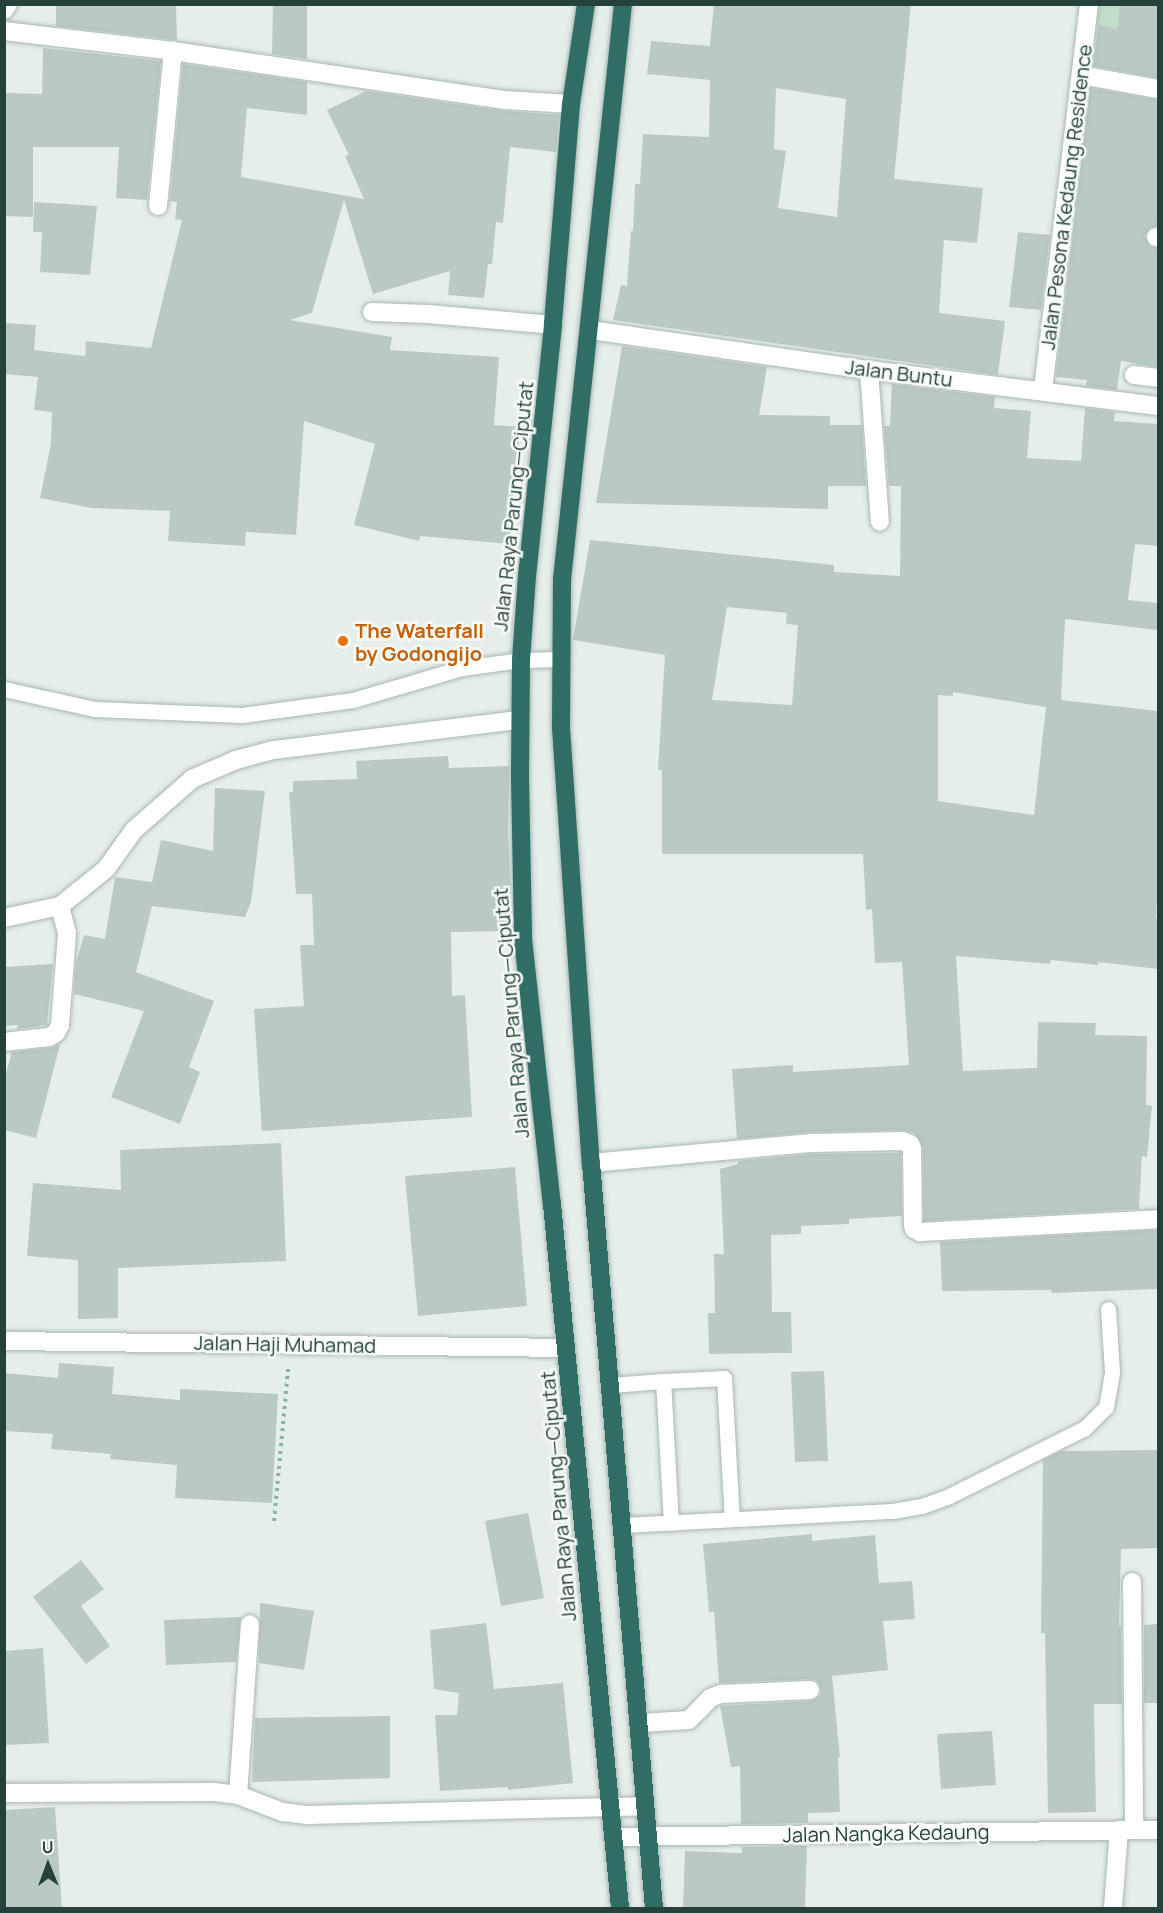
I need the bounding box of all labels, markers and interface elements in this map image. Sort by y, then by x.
street label: Jalan Pesona Kedaung Residence [1035,43,1097,351]
street label: Jalan Buntu [844,355,954,391]
street label: Jalan Raya Parung—Ciputat [488,380,538,632]
place label: The Waterfall by Godongijo [355,618,484,665]
marker: The Waterfall by Godongijo [336,634,350,648]
street label: Jalan Raya Parung—Ciputat [488,887,534,1139]
street label: Jalan Haji Muhamad [194,1330,376,1358]
street label: Jalan Raya Parung—Ciputat [535,1370,581,1622]
street label: Jalan Nangka Kedaung [782,1819,990,1847]
north arrow [18,1835,78,1895]
text: U [42,1836,54,1858]

